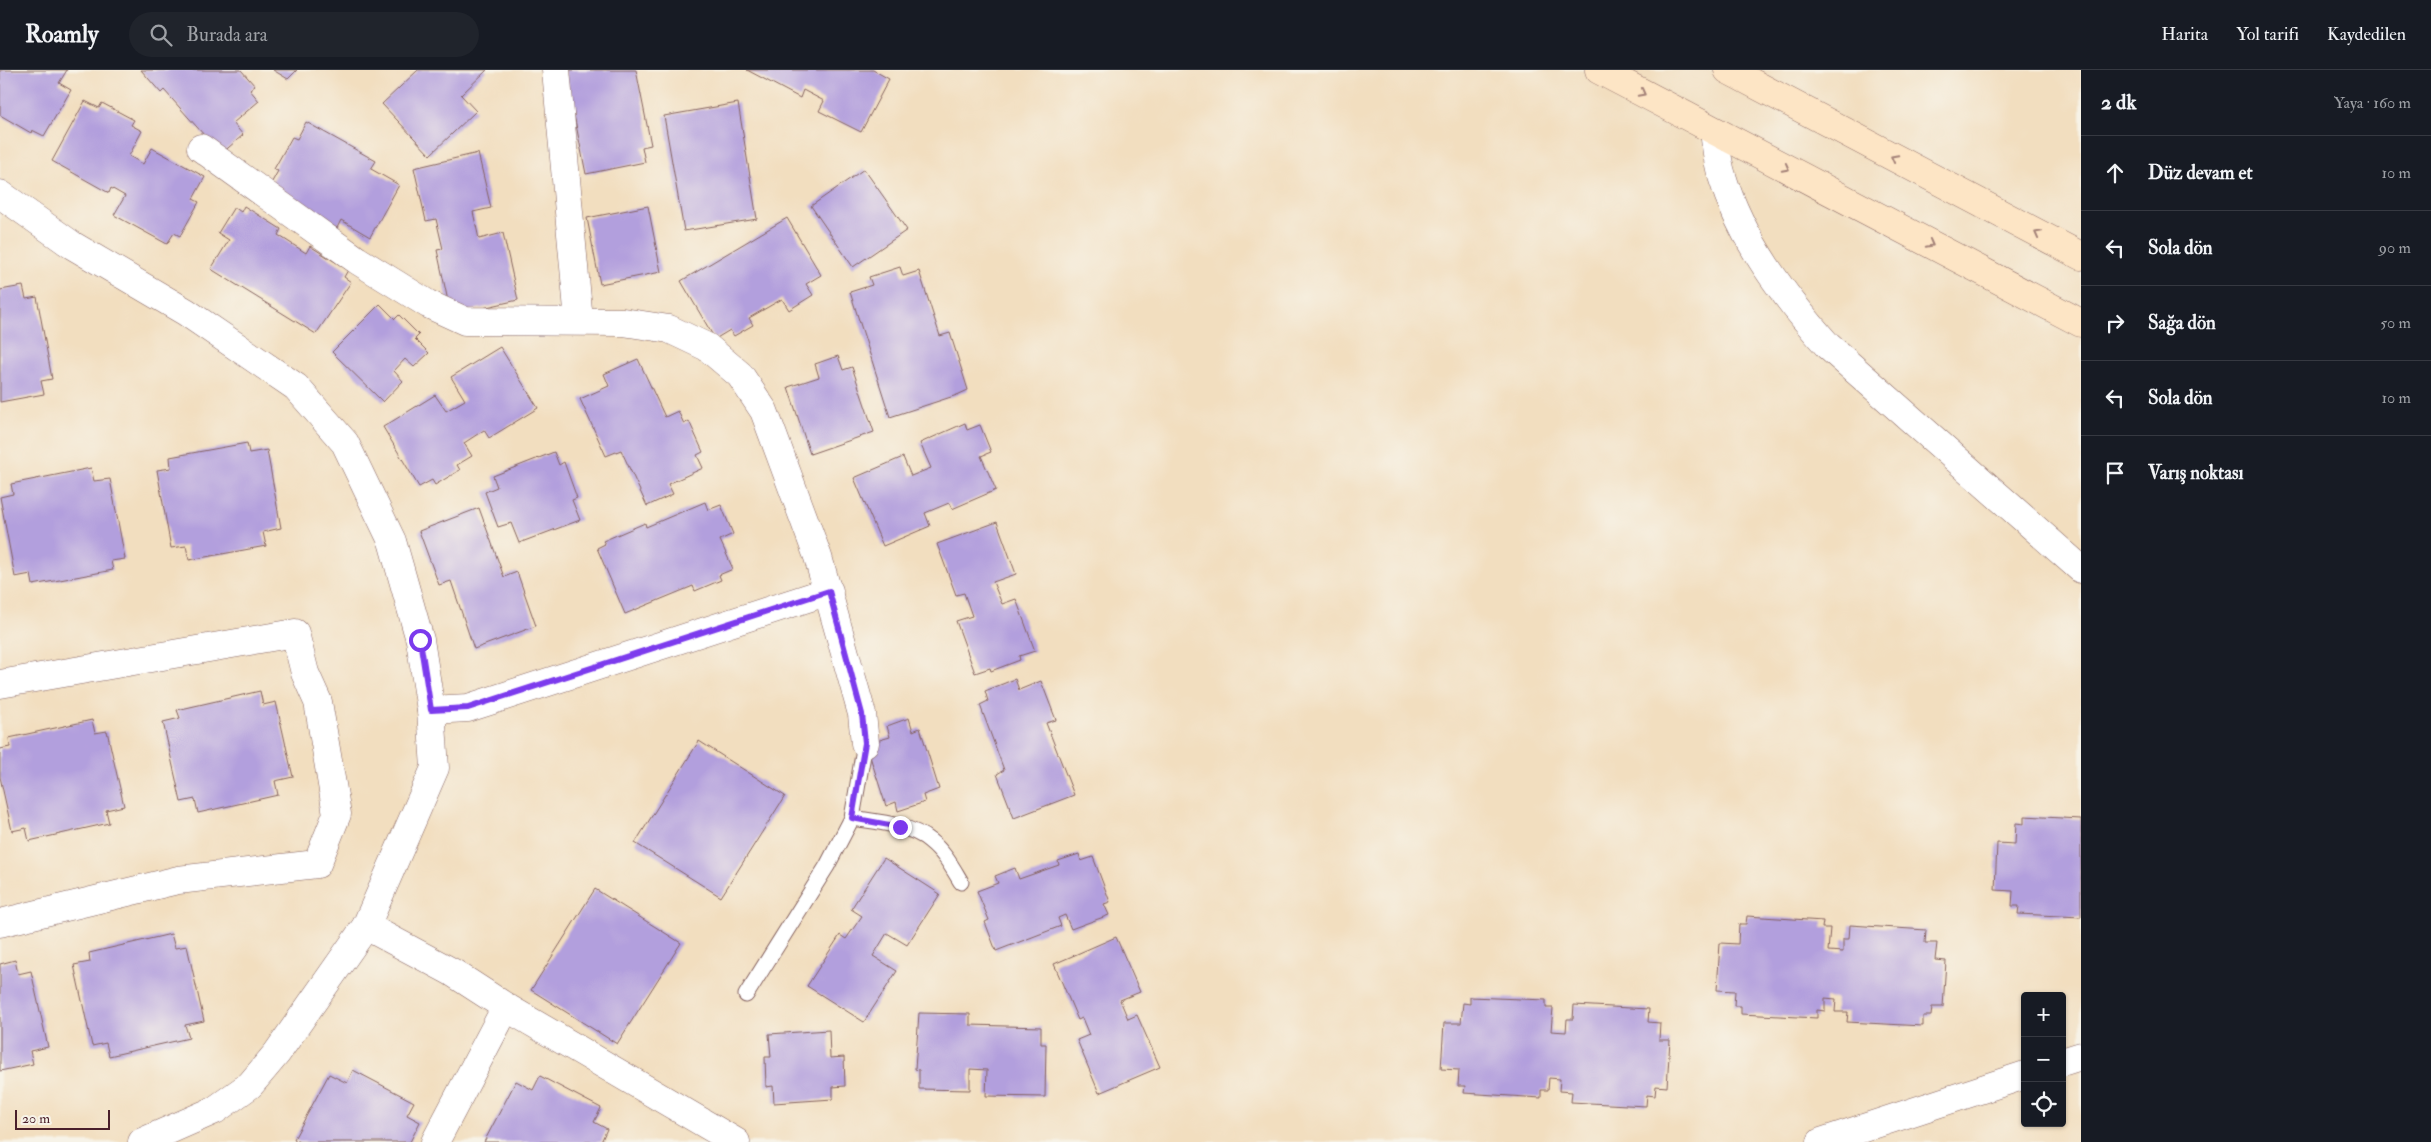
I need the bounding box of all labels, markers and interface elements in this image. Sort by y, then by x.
search box [129,12,479,57]
text: Roamly [25,19,99,50]
icon: search [147,21,175,49]
text: Burada ara [187,23,268,47]
text: Harita [2161,23,2208,46]
text: Yol tarifi [2236,23,2299,46]
text: Kaydedilen [2327,23,2406,46]
one-way arrow [1637,87,1646,97]
text: 2 dk [2101,89,2136,116]
text: Yaya · 160 m [2334,93,2411,113]
one-way arrow [1890,154,1899,164]
icon: ahead [2101,159,2129,187]
text: Düz devam et [2148,161,2253,185]
one-way arrow [1780,162,1789,172]
text: 10 m [2381,163,2411,183]
one-way arrow [2034,230,2043,240]
icon: left [2101,234,2129,262]
text: Sola dön [2148,236,2213,260]
one-way arrow [1924,238,1933,248]
text: 90 m [2379,238,2411,258]
icon: right [2101,309,2129,337]
text: Sağa dön [2148,311,2216,335]
text: 50 m [2380,313,2411,333]
icon: left [2101,384,2129,412]
text: Sola dön [2148,386,2213,410]
text: 10 m [2381,388,2411,408]
icon: arrive [2101,459,2129,487]
text: Varış noktası [2148,461,2244,485]
route start [409,629,432,652]
route end [889,816,912,839]
map controls [2021,992,2066,1127]
button: + [2021,992,2066,1037]
button: − [2021,1037,2066,1082]
button: locate [2021,1082,2066,1127]
scale bar [15,1107,110,1130]
text: 20 m [22,1110,50,1127]

